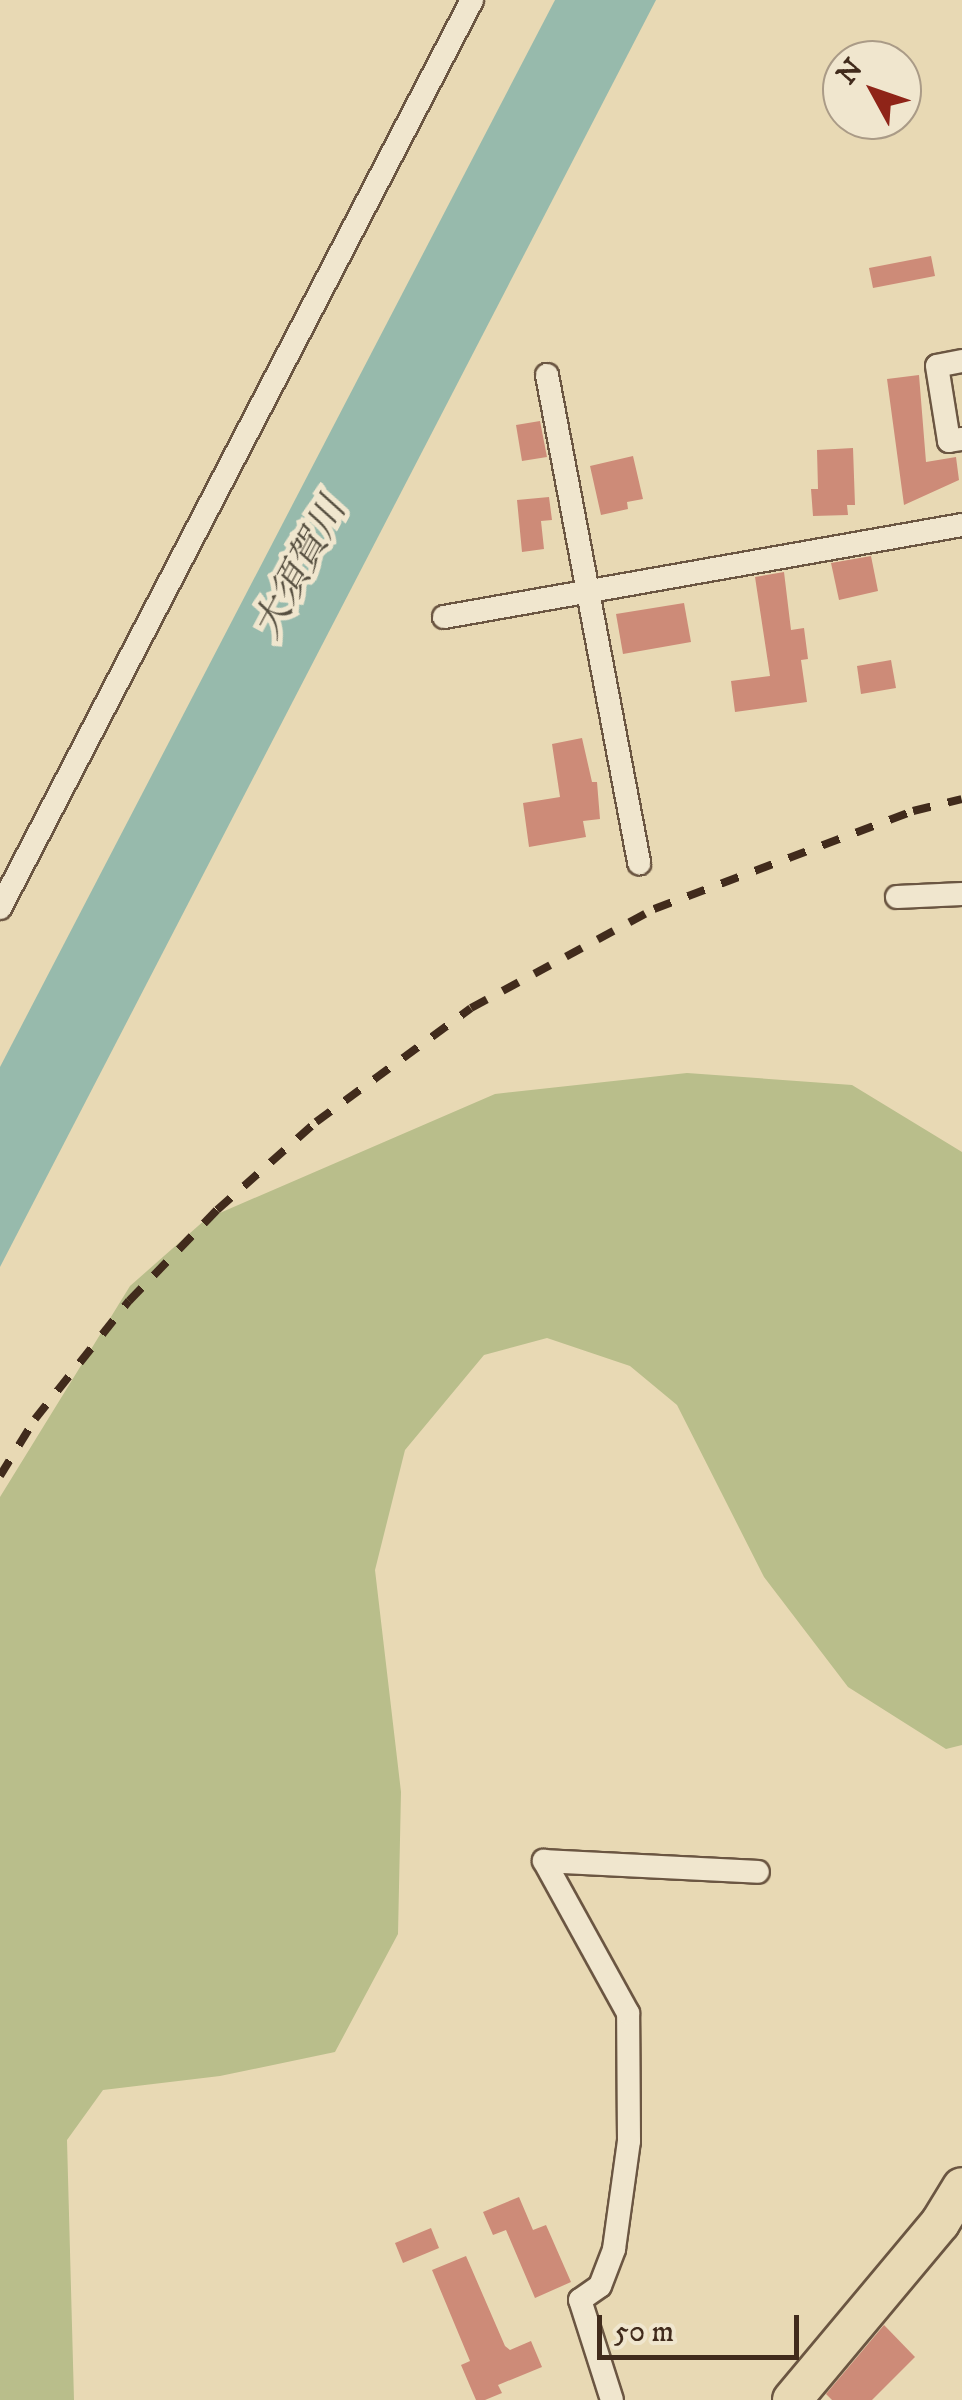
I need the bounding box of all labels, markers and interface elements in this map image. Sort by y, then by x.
north arrow [822,40,922,140]
text: N [829,52,871,92]
water label: 大須賀川 [245,491,357,647]
scale bar [602,2295,804,2357]
text: 50 m [614,2314,674,2351]

